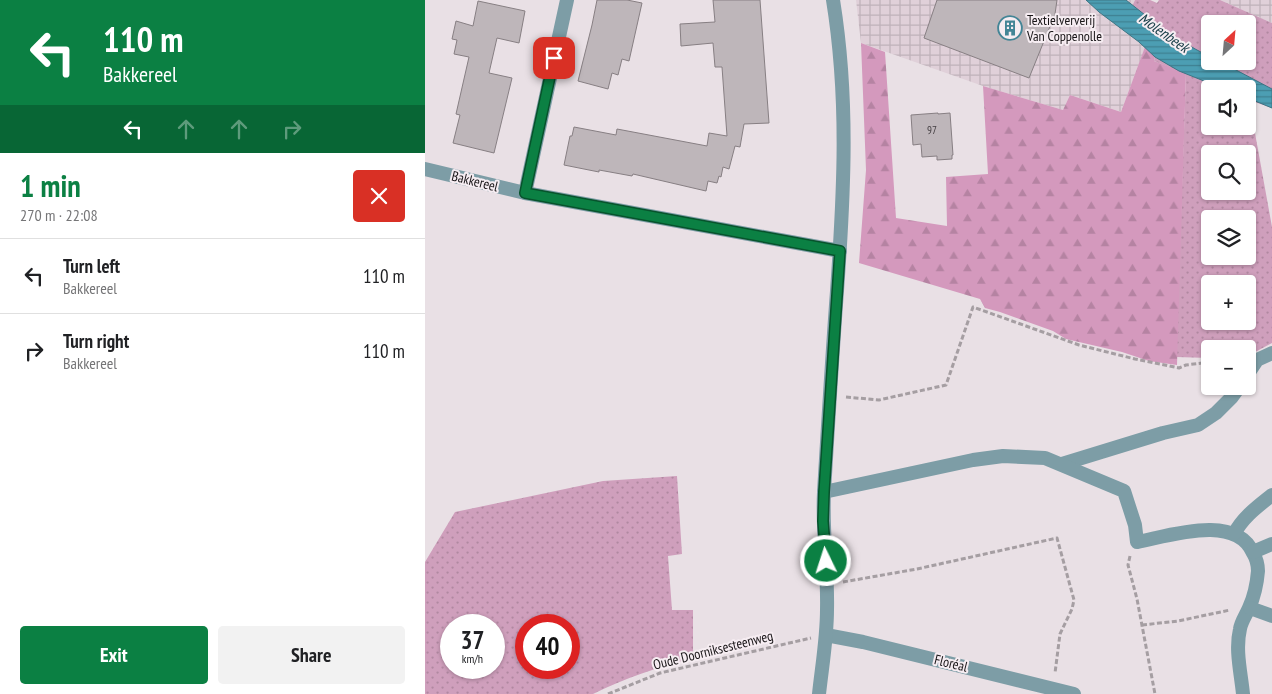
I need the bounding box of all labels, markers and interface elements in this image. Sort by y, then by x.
water label: Molenbeek [1136,8,1195,58]
place label: Textielververij Van Coppenolle [1026,11,1102,45]
building icon: Textielververij Van Coppenolle [997,15,1023,41]
north arrow [1201,15,1256,70]
map controls [1201,15,1256,395]
text: 110 m [103,16,184,62]
icon: left [20,20,85,85]
pin [533,37,575,79]
icon: arrive [540,44,568,72]
text: Bakkereel [103,60,177,88]
button: sound [1201,80,1256,135]
icon: left [119,115,147,143]
icon: ahead [172,115,200,143]
icon: ahead [225,115,253,143]
icon: right [278,115,306,143]
house number: 97 [927,123,937,137]
button: search [1201,145,1256,200]
text: 1 min [20,166,81,205]
street label: Bakkereel [450,167,501,196]
button: close [353,170,405,222]
text: 270 m · 22:08 [20,205,98,225]
button: layers [1201,210,1256,265]
text: Turn left [63,254,120,278]
icon: left [20,262,48,290]
text: 110 m [363,264,405,288]
button: + [1201,275,1256,330]
text: Bakkereel [63,278,117,298]
text: Turn right [63,329,129,353]
icon: right [20,337,48,365]
text: 110 m [363,339,405,363]
button: − [1201,340,1256,395]
text: Bakkereel [63,353,117,373]
position arrow [799,534,851,586]
speed limit sign: 40 [515,614,580,679]
text: 37 [461,624,484,656]
button: Exit [20,626,208,684]
button: Share [218,626,405,684]
street label: Oude Doorniksesteenweg [651,626,775,674]
street label: Floréal [933,650,970,676]
text: km/h [462,651,483,666]

